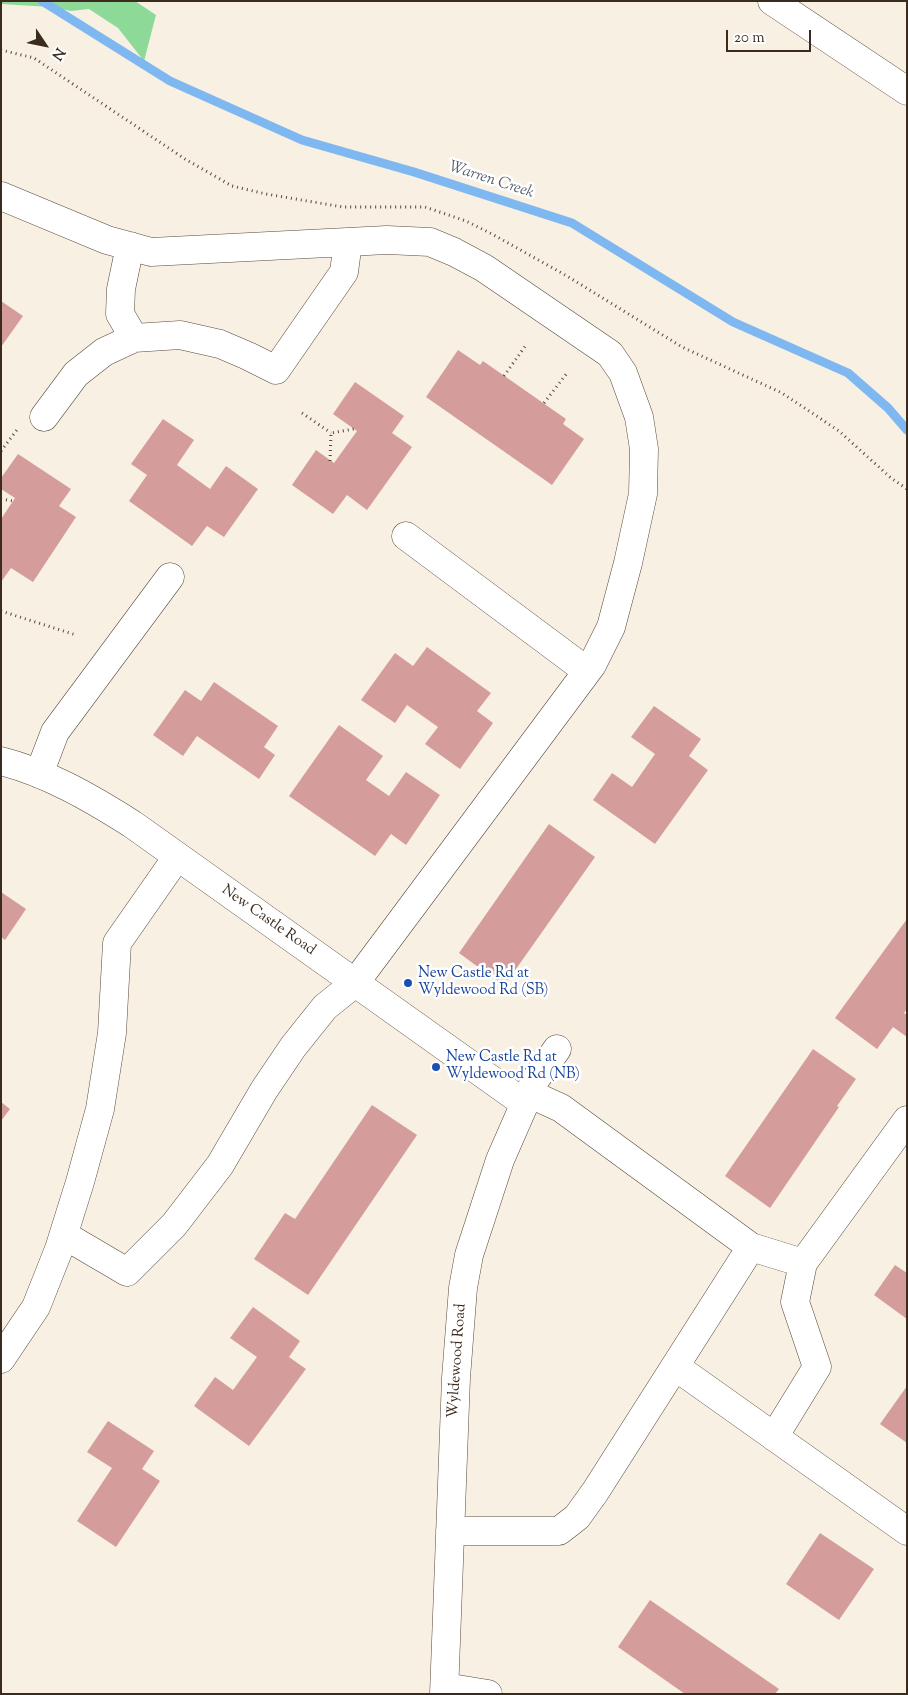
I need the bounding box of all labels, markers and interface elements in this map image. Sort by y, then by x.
north arrow [20,20,70,70]
scale bar [728,20,813,52]
text: 20 m [734,28,765,49]
text: N [46,43,69,64]
water label: Warren Creek [446,158,536,204]
street label: New Castle Road [217,882,319,960]
place label: New Castle Rd at Wyldewood Rd (SB) [418,965,548,1000]
marker: New Castle Rd at Wyldewood Rd (SB) [402,977,414,989]
place label: New Castle Rd at Wyldewood Rd (NB) [446,1049,580,1084]
marker: New Castle Rd at Wyldewood Rd (NB) [430,1061,442,1073]
street label: Wyldewood Road [445,1303,471,1419]

